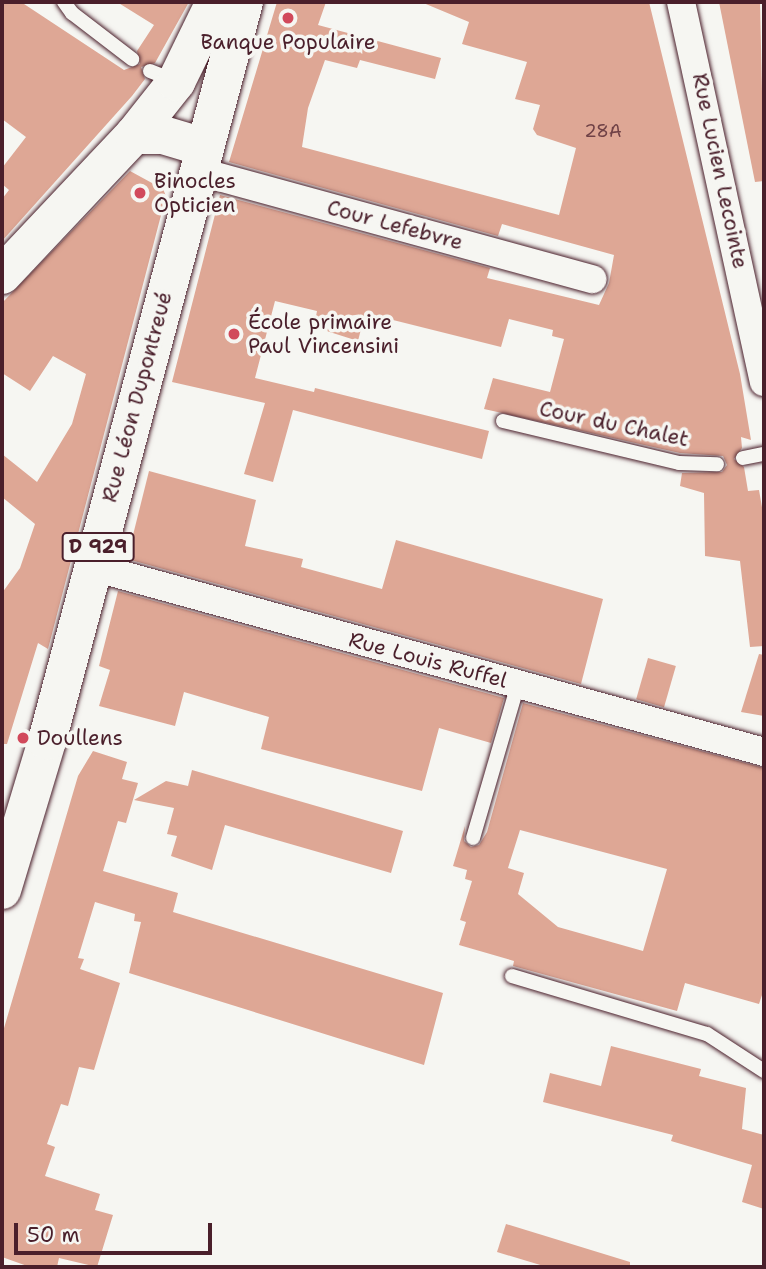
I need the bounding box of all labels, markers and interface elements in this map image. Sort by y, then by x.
marker: Banque Populaire [280,10,296,26]
place label: Banque Populaire [200,29,376,55]
street label: Rue Lucien Lecointe [687,71,753,271]
house number: 28A [584,120,622,142]
place label: Binocles Opticien [154,168,236,218]
marker: Binocles Opticien [132,185,148,201]
street label: Cour Lefebvre [324,195,466,255]
street label: Rue Léon Dupontreué [97,289,177,505]
place label: École primaire Paul Vincensini [248,309,399,359]
marker: École primaire Paul Vincensini [226,326,242,342]
street label: Cour du Chalet [537,396,691,452]
road number: D 929 [61,532,135,562]
street label: Rue Louis Ruffel [346,627,510,693]
place label: Doullens [37,725,123,751]
marker: Doullens [15,730,31,746]
scale bar [18,1210,215,1254]
text: 50 m [27,1221,80,1249]

